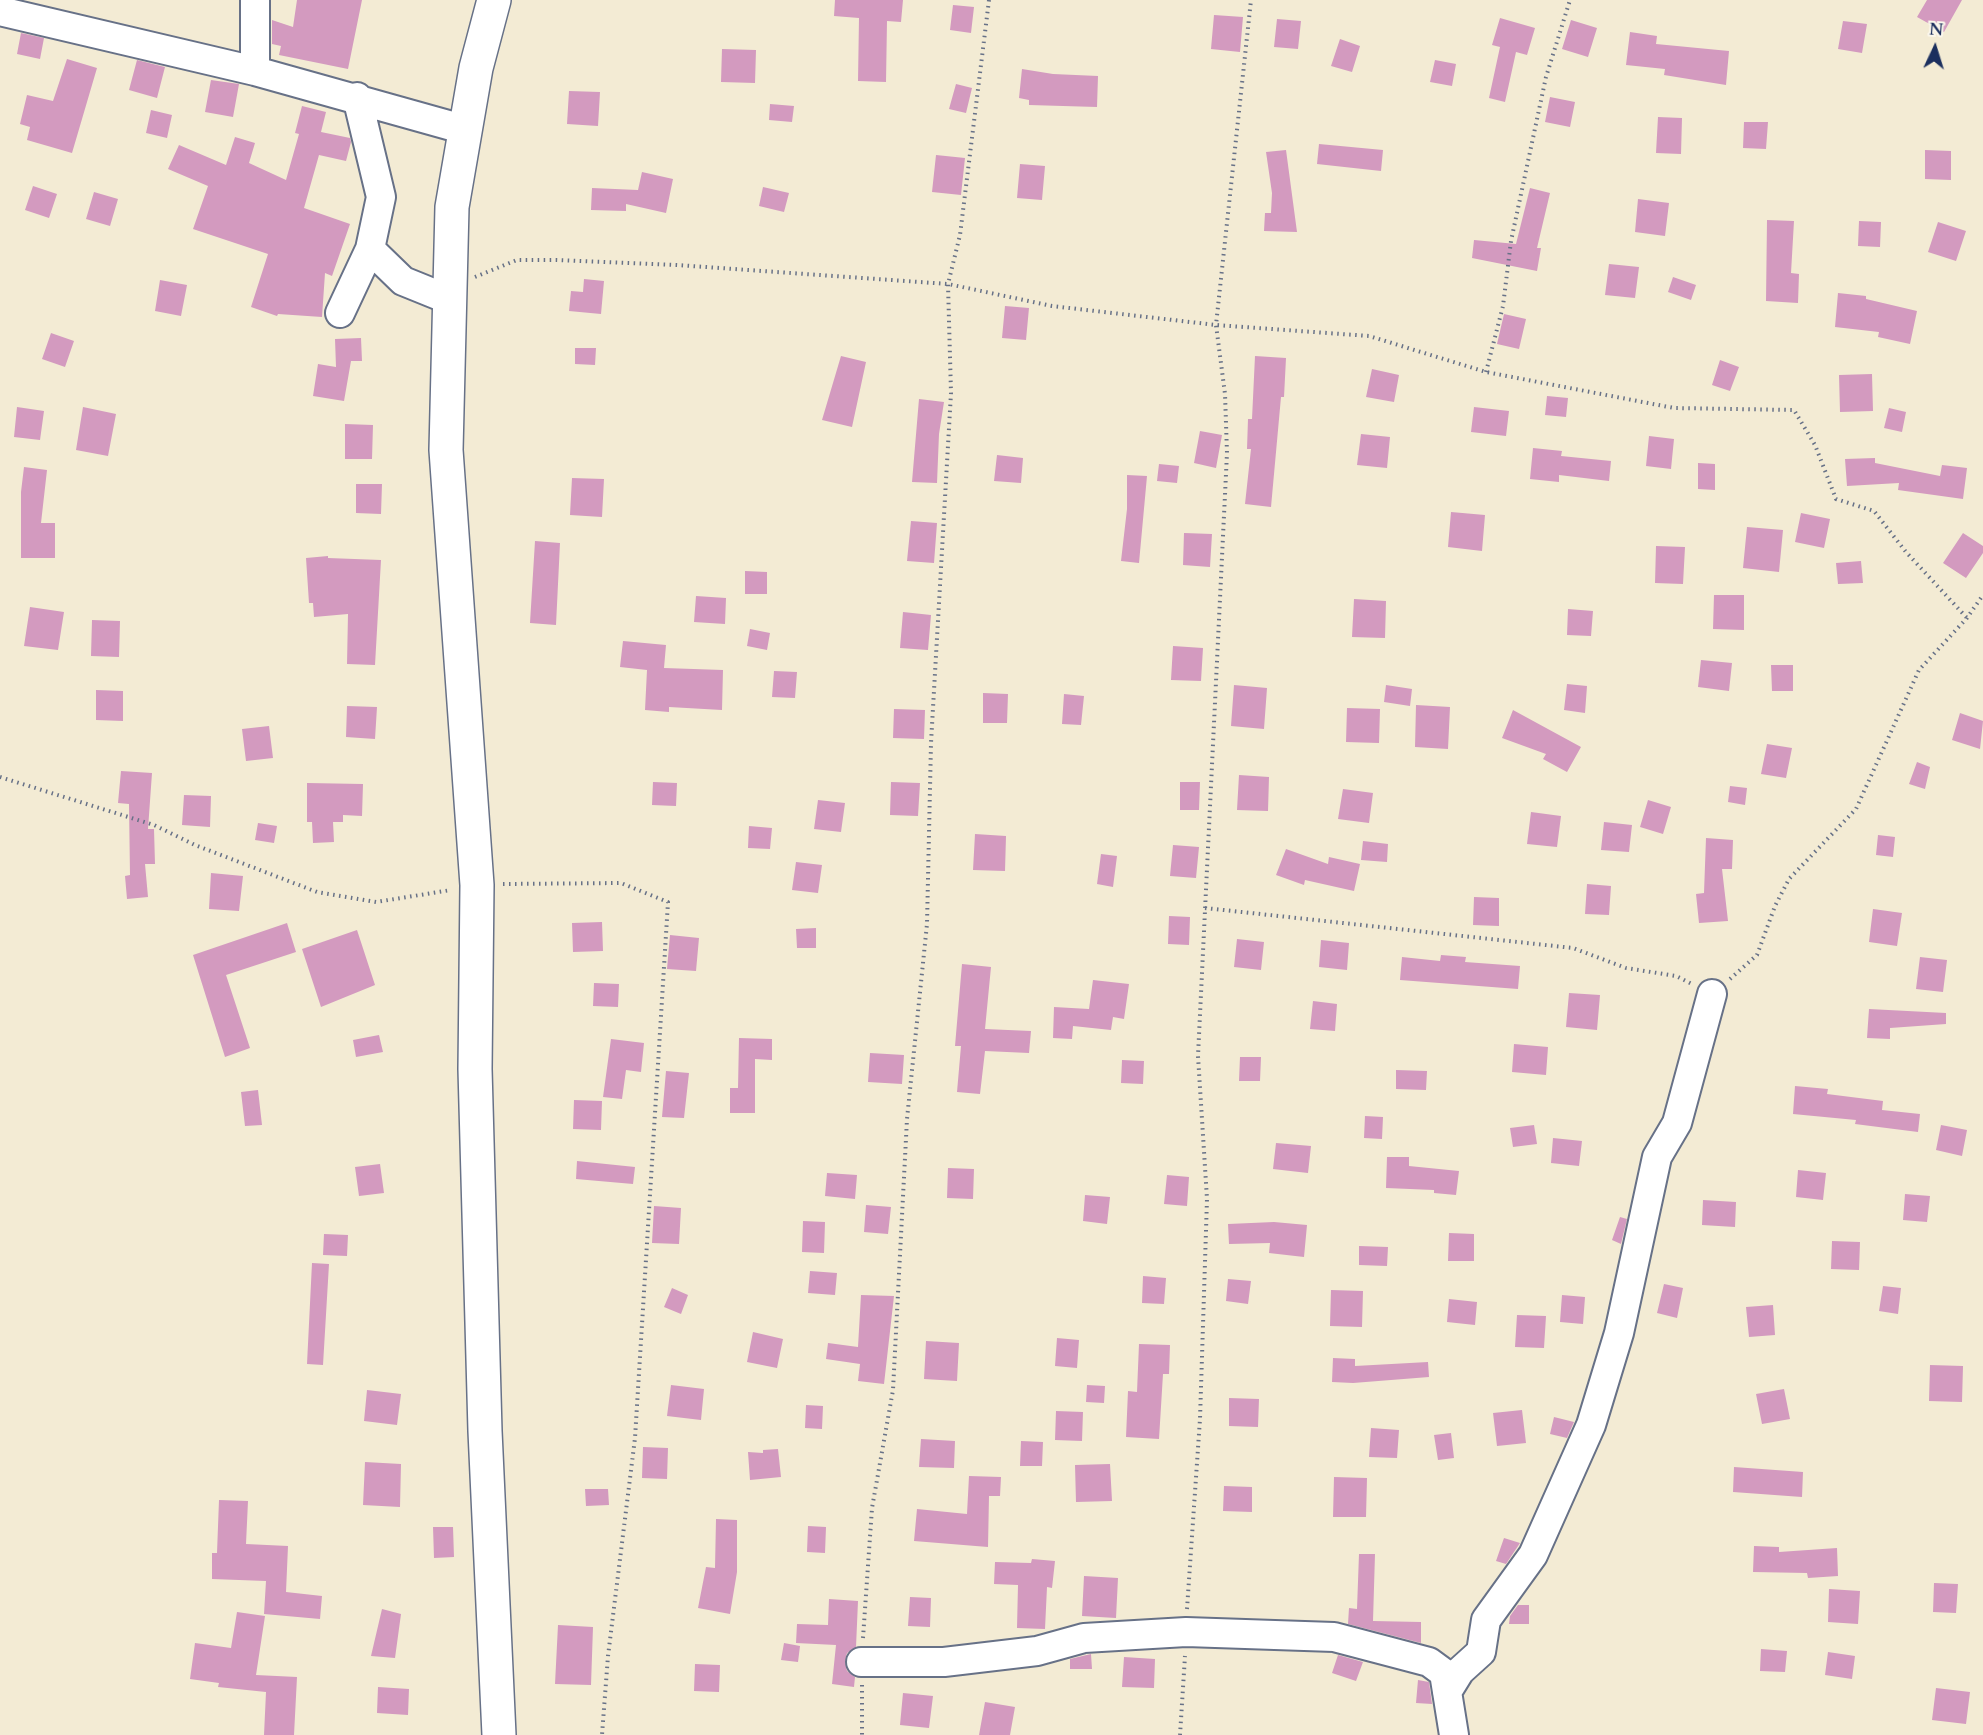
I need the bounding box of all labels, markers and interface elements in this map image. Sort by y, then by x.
north arrow [1905,18,1965,78]
text: N [1929,19,1944,42]

